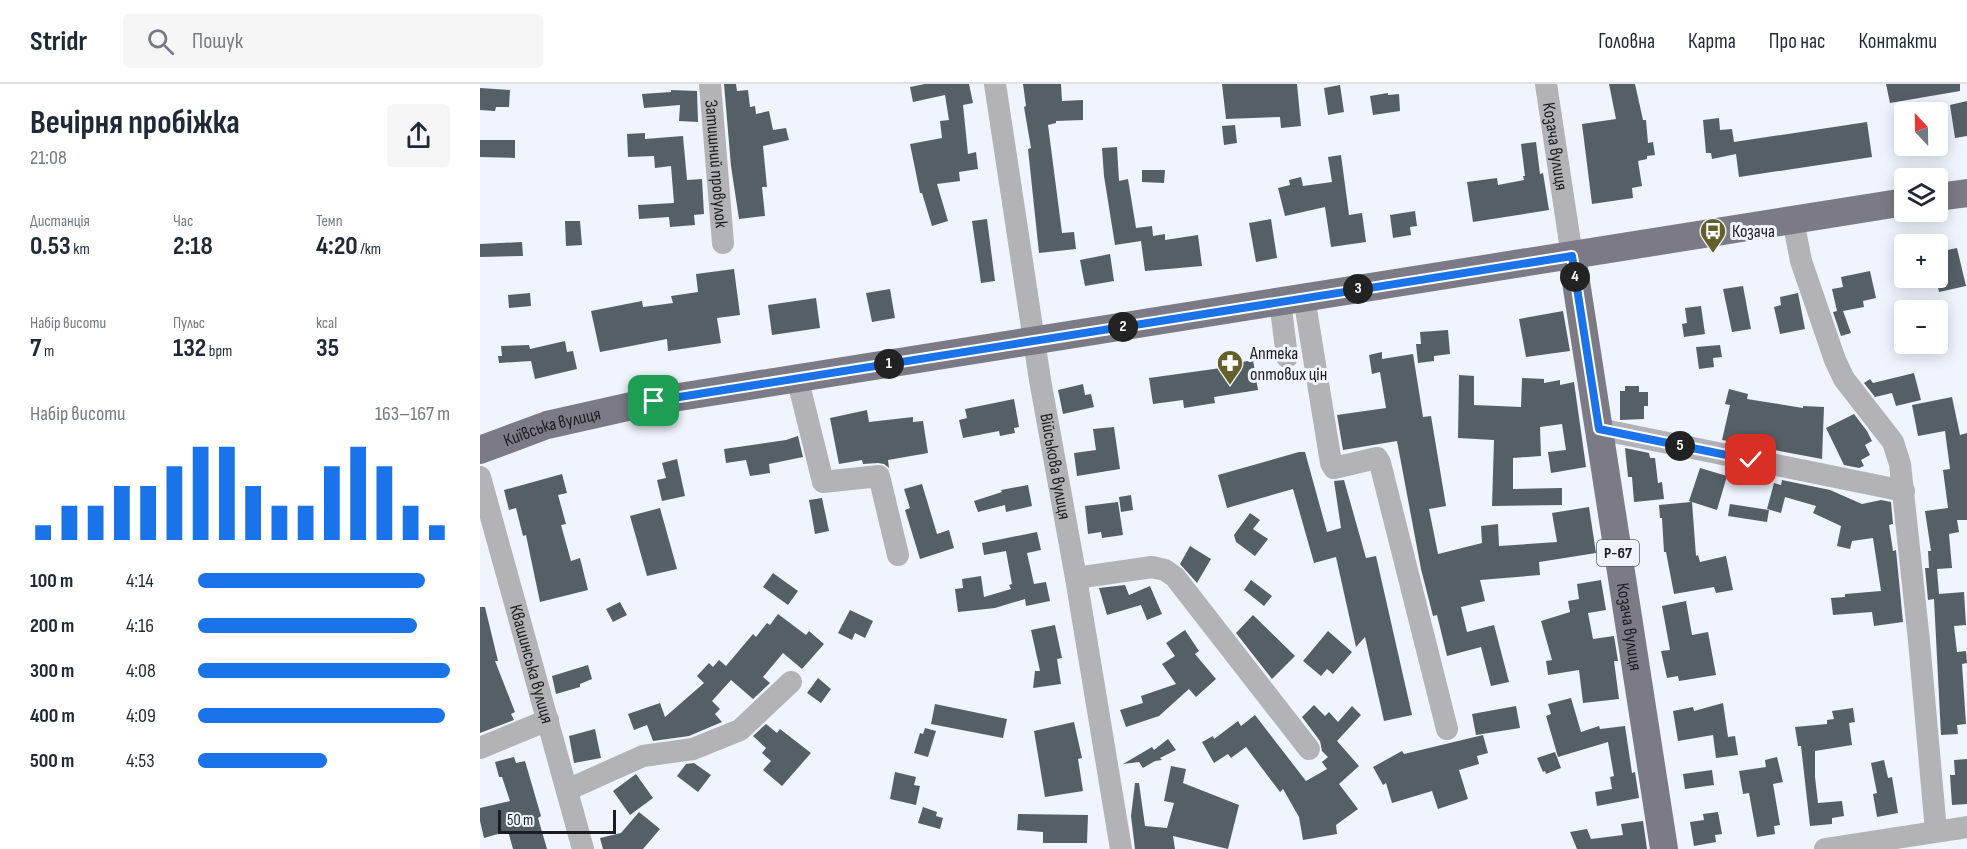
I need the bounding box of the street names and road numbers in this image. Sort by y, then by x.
street label: Затишний провулок [701,99,732,229]
street label: Козача вулиця [1538,101,1572,192]
street label: Київська вулиця [501,403,603,451]
street label: Військова вулиця [1036,411,1076,521]
road number: Р-67 [1597,540,1639,566]
street label: Козача вулиця [1612,581,1647,672]
street label: Квашинська вулиця [505,602,558,726]

